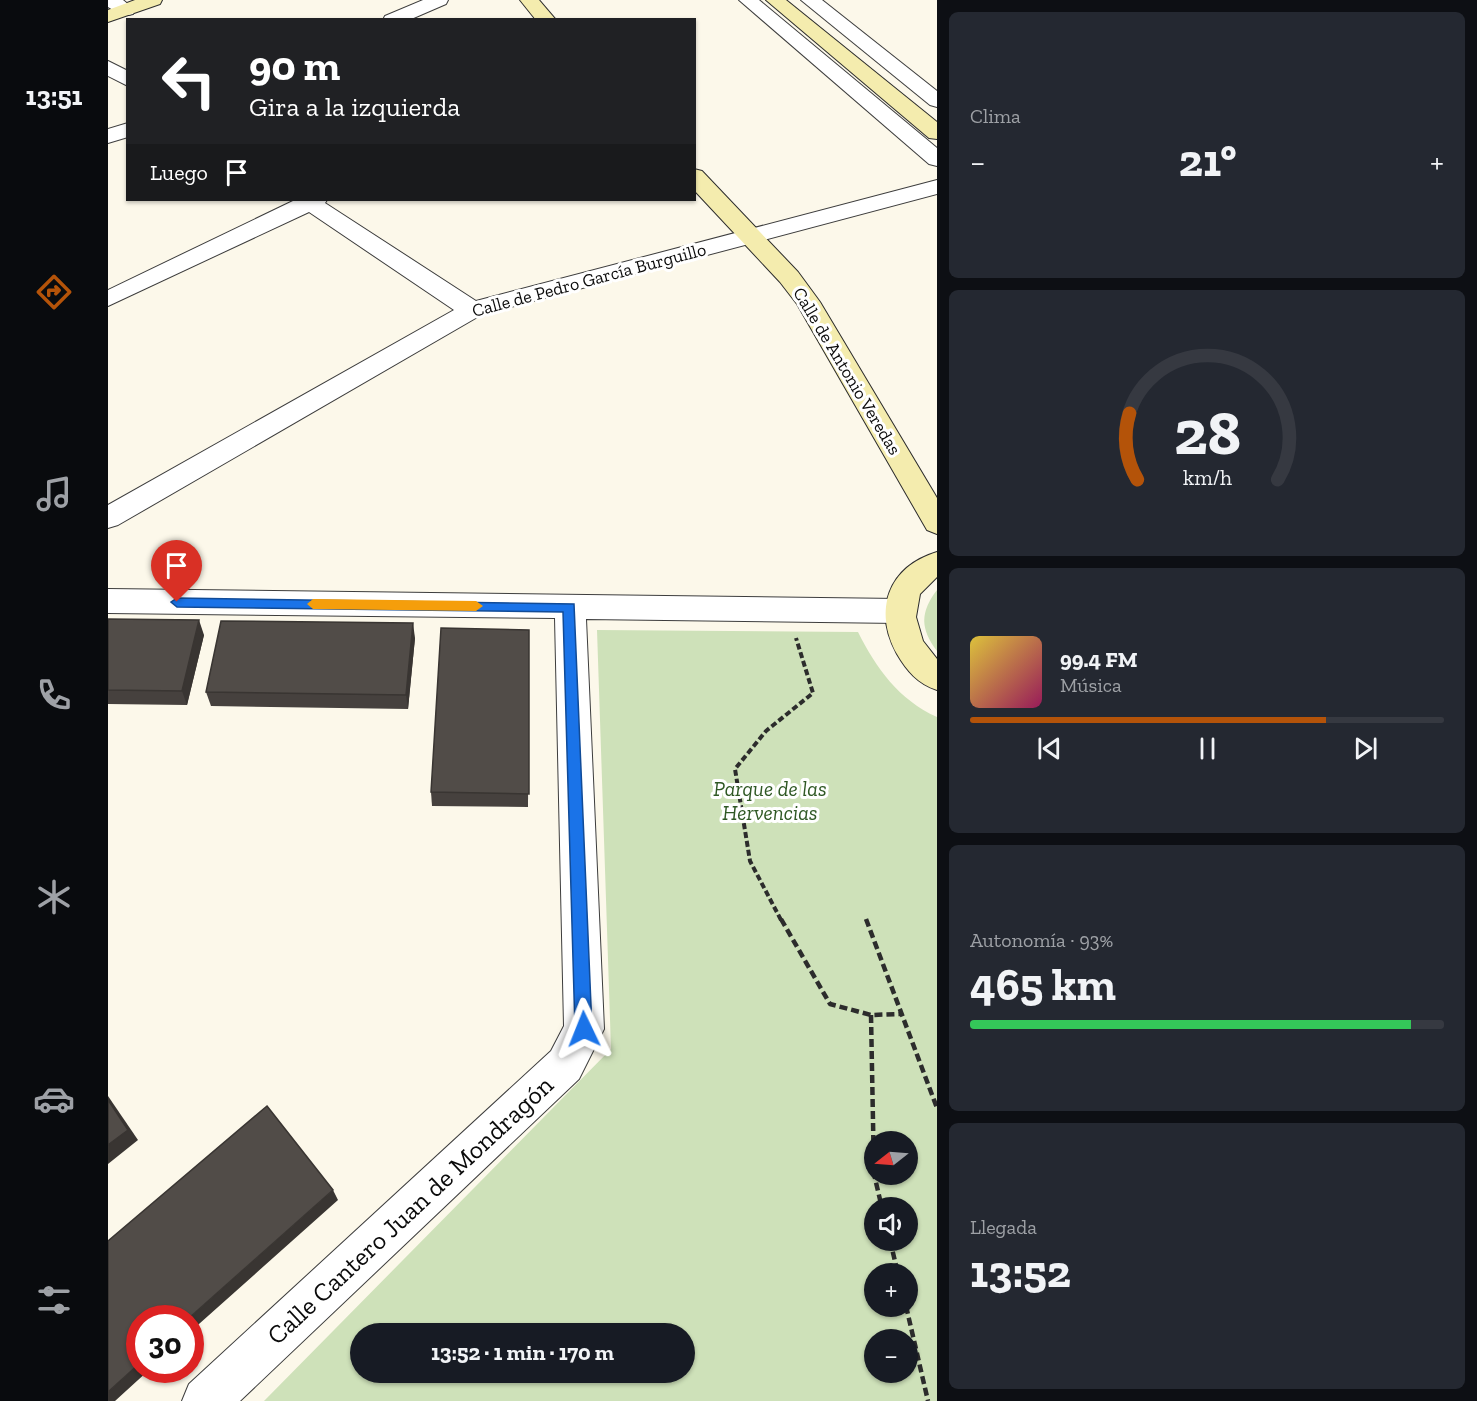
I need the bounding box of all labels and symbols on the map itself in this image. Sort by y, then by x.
street label: Calle de Pedro García Burguillo [470,238,708,322]
street label: Calle de Antonio Veredas [788,283,906,459]
pin [151,540,202,602]
park label: Parque de las Hervencias [713,776,827,825]
position arrow [552,997,616,1061]
street label: Calle Cantero Juan de Mondragón [260,1069,560,1351]
north arrow [864,1131,918,1185]
speed limit sign: 30 [126,1305,204,1383]

